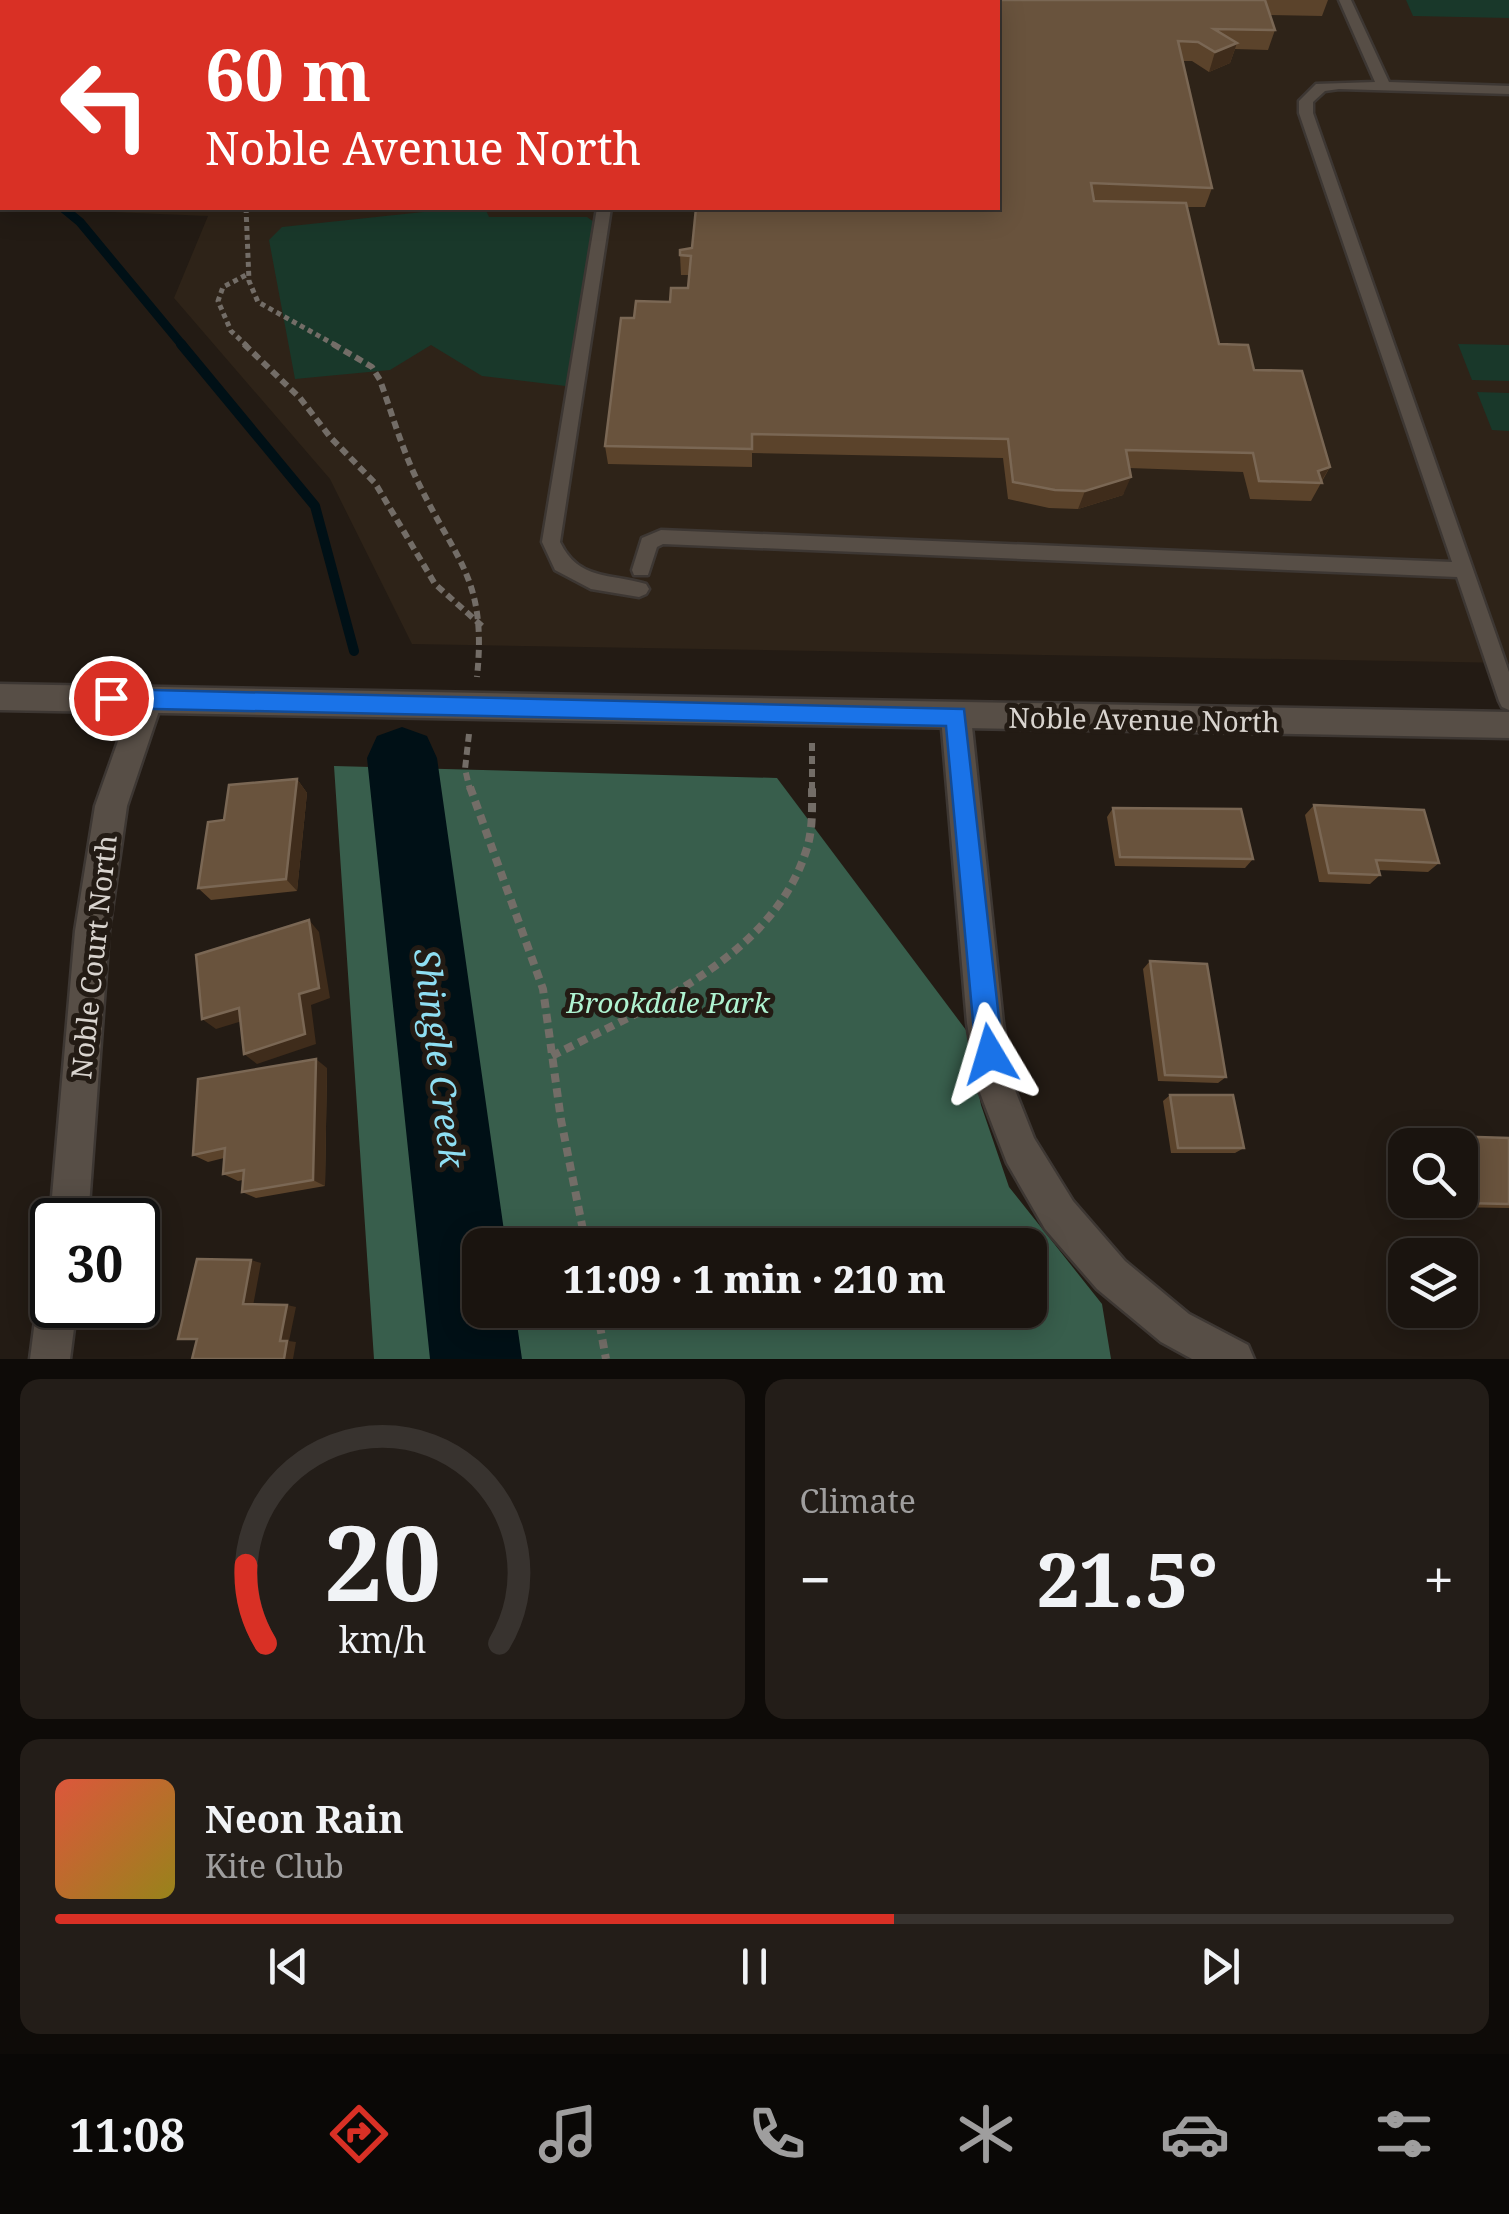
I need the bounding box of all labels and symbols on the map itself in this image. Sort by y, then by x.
pin [69,656,154,741]
street label: Noble Avenue North [1008,698,1280,740]
street label: Noble Court North [61,833,125,1081]
water label: Shingle Creek [404,946,477,1171]
park label: Brookdale Park [565,983,771,1021]
position arrow [938,1002,1042,1106]
speed limit sign: 30 [30,1198,160,1328]

